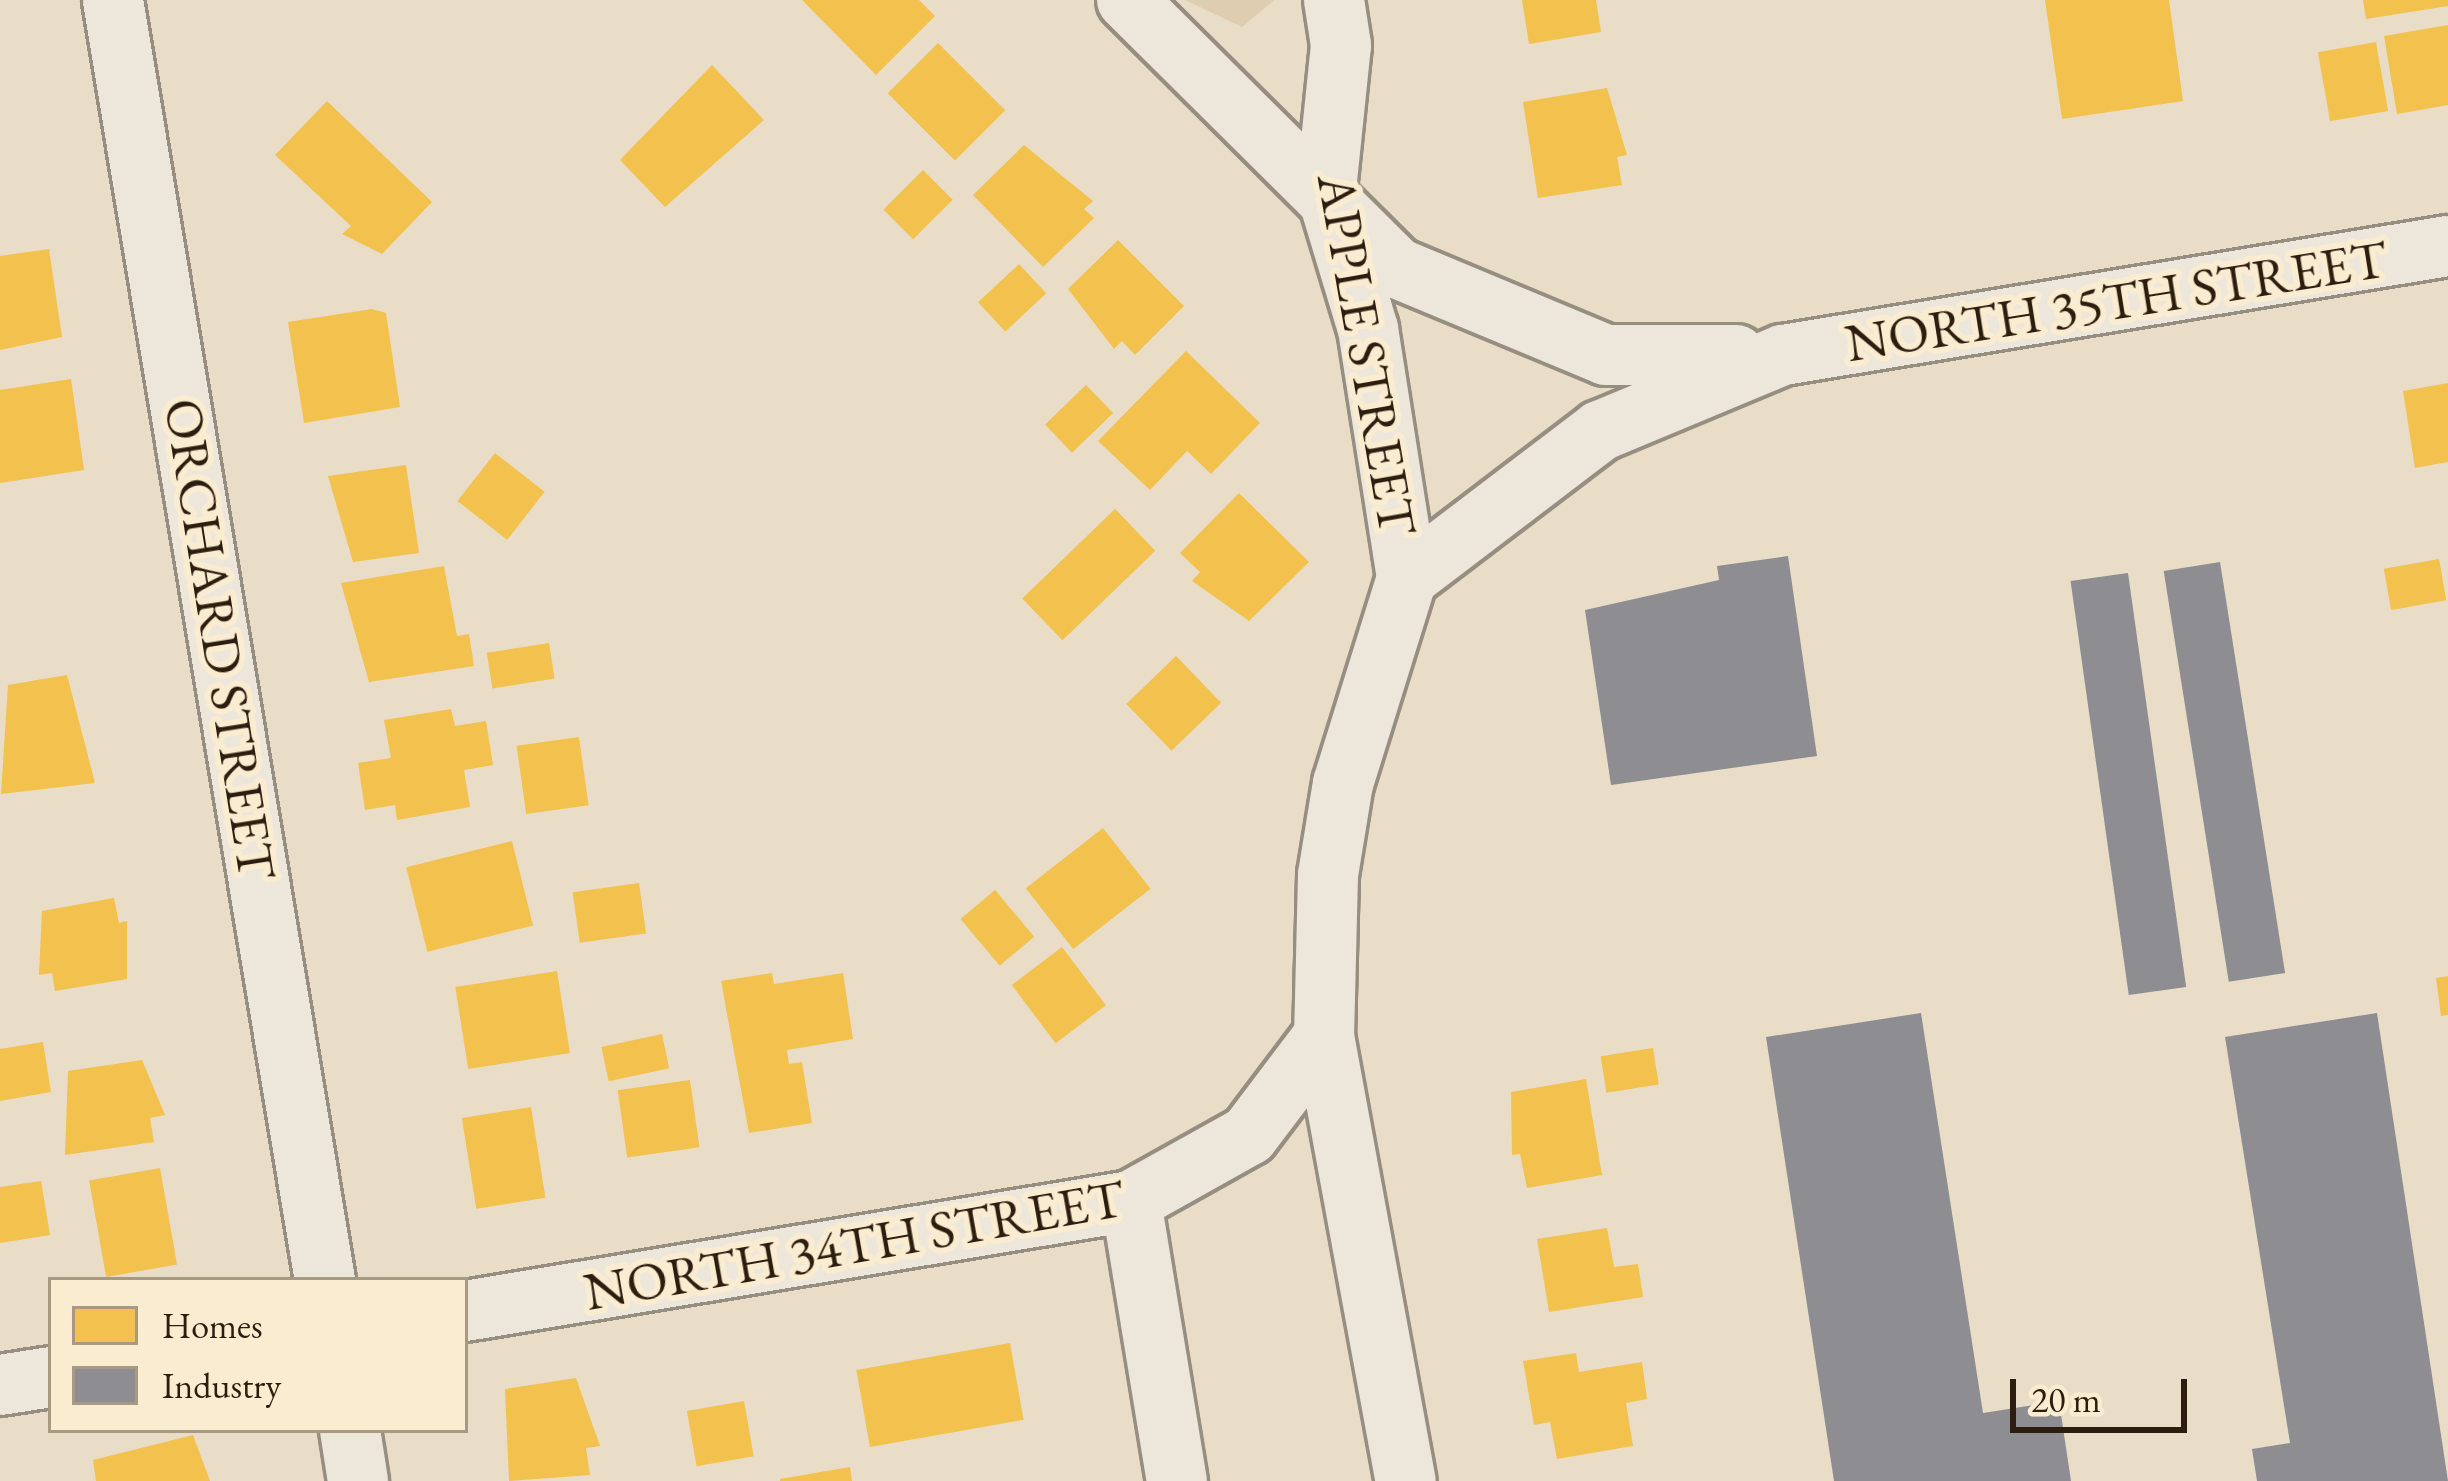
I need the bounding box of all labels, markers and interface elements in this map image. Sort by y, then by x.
street label: APPLE STREET [1304,168,1432,540]
street label: NORTH 35TH STREET [1841,225,2391,375]
street label: ORCHARD STREET [151,394,291,884]
street label: NORTH 34TH STREET [579,1165,1129,1323]
legend [48,1277,468,1433]
text: Homes [162,1302,263,1349]
scale bar [2016,1355,2193,1429]
text: Industry [162,1362,281,1409]
text: 20 m [2031,1376,2101,1423]

